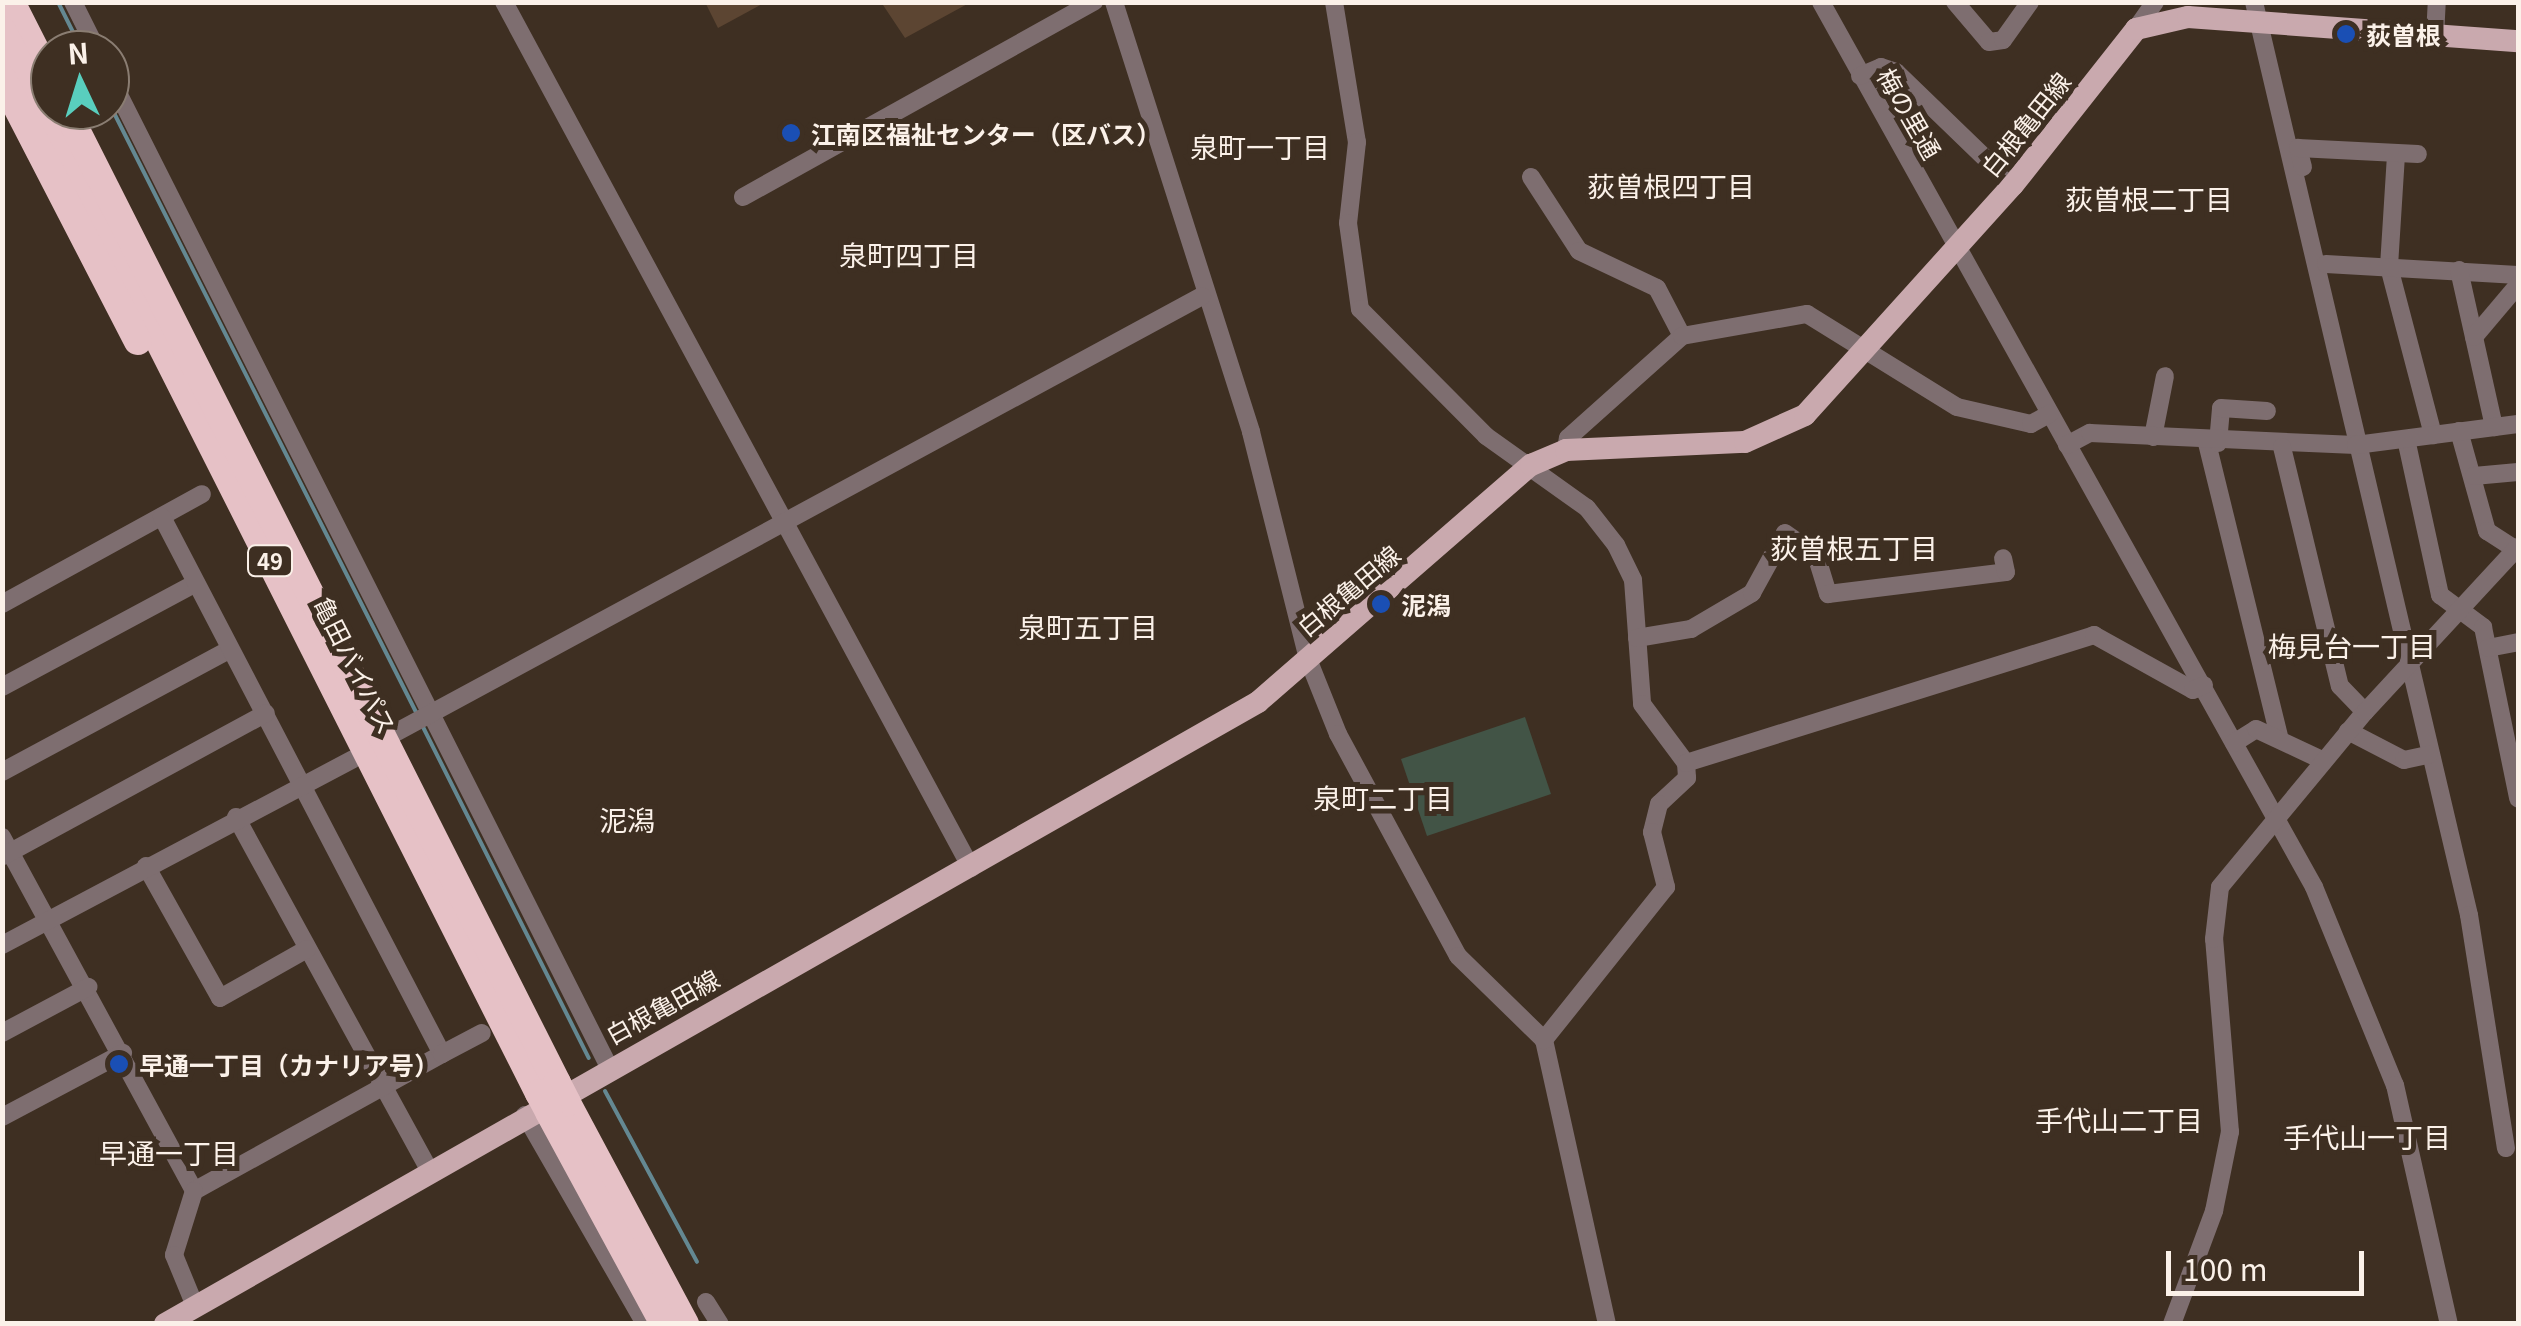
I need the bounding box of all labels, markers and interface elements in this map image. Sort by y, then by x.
place label: 荻曽根 [2366,19,2441,49]
marker: 荻曽根 [2335,23,2357,45]
north arrow [30,30,130,130]
text: N [66,31,90,73]
street label: 梅の里通 [1872,62,1948,164]
street label: 白根亀田線 [1974,66,2076,182]
place label: 江南区福祉センター（区バス） [811,118,1161,148]
marker: 江南区福祉センター（区バス） [780,122,802,144]
district label: 泉町一丁目 [1190,129,1330,163]
district label: 荻曽根四丁目 [1587,168,1755,202]
district label: 荻曽根二丁目 [2065,181,2233,215]
district label: 泉町四丁目 [839,237,979,271]
district label: 荻曽根五丁目 [1770,530,1938,564]
street label: 白根亀田線 [1290,538,1406,642]
road number: 49 [245,544,295,578]
place label: 泥潟 [1401,589,1451,619]
street label: 亀田バイパス [309,591,403,739]
marker: 泥潟 [1370,593,1392,615]
district label: 泉町五丁目 [1018,609,1158,643]
district label: 梅見台一丁目 [2268,628,2436,662]
district label: 泉町二丁目 [1313,780,1453,814]
district label: 泥潟 [599,802,655,836]
street label: 白根亀田線 [600,963,724,1049]
place label: 早通一丁目（カナリア号） [139,1049,439,1079]
marker: 早通一丁目（カナリア号） [108,1053,130,1075]
district label: 手代山二丁目 [2035,1102,2203,1136]
district label: 手代山一丁目 [2283,1119,2451,1153]
district label: 早通一丁目 [99,1135,239,1169]
scale bar [2171,1231,2368,1293]
text: 100 m [2183,1246,2267,1290]

